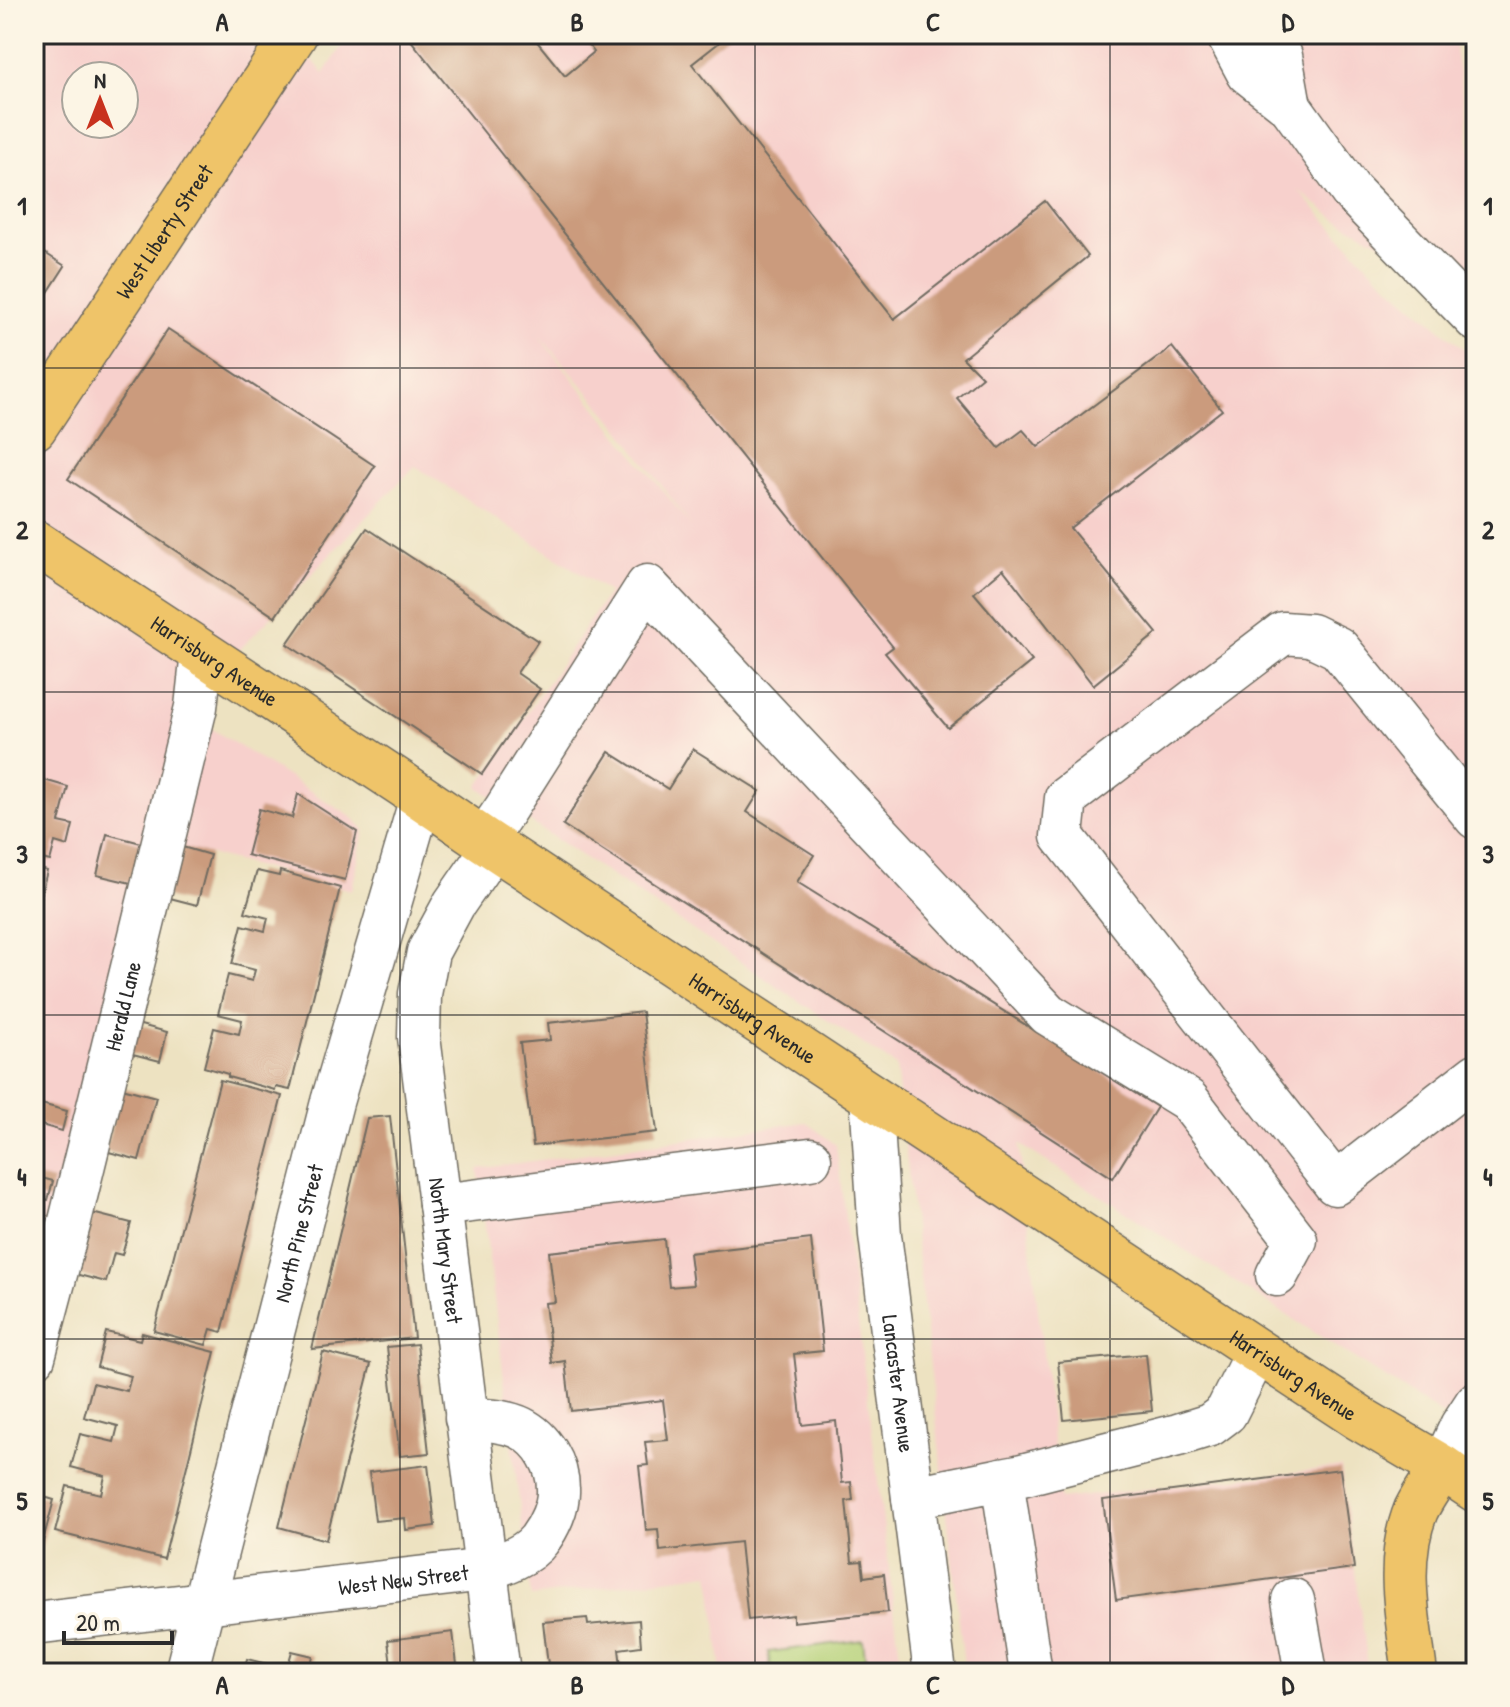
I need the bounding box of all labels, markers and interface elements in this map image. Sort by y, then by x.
text: A [216,4,229,39]
text: B [570,4,584,39]
text: C [926,4,940,39]
text: D [1282,4,1295,39]
north arrow [60,60,140,140]
text: N [94,65,106,95]
street label: West Liberty Street [109,158,220,305]
text: 1 [17,188,27,223]
text: 1 [1483,188,1493,223]
text: 2 [16,512,29,547]
text: 2 [1482,512,1495,547]
street label: Harrisburg Avenue [145,608,284,714]
text: 3 [16,836,28,871]
text: 3 [1482,836,1494,871]
street label: Herald Lane [97,958,148,1054]
street label: Harrisburg Avenue [683,965,822,1071]
text: 4 [17,1159,27,1194]
text: 4 [1483,1159,1493,1194]
street label: North Pine Street [266,1160,331,1305]
street label: North Mary Street [422,1176,470,1326]
street label: Lancaster Avenue [875,1313,922,1454]
street label: Harrisburg Avenue [1224,1322,1363,1428]
text: 5 [17,1483,28,1518]
text: 5 [1483,1483,1494,1518]
street label: West New Street [337,1557,470,1602]
scale bar [64,1595,172,1645]
text: 20 m [76,1606,120,1638]
text: A [216,1667,229,1702]
text: B [570,1667,584,1702]
text: C [926,1667,940,1702]
text: D [1282,1667,1295,1702]

